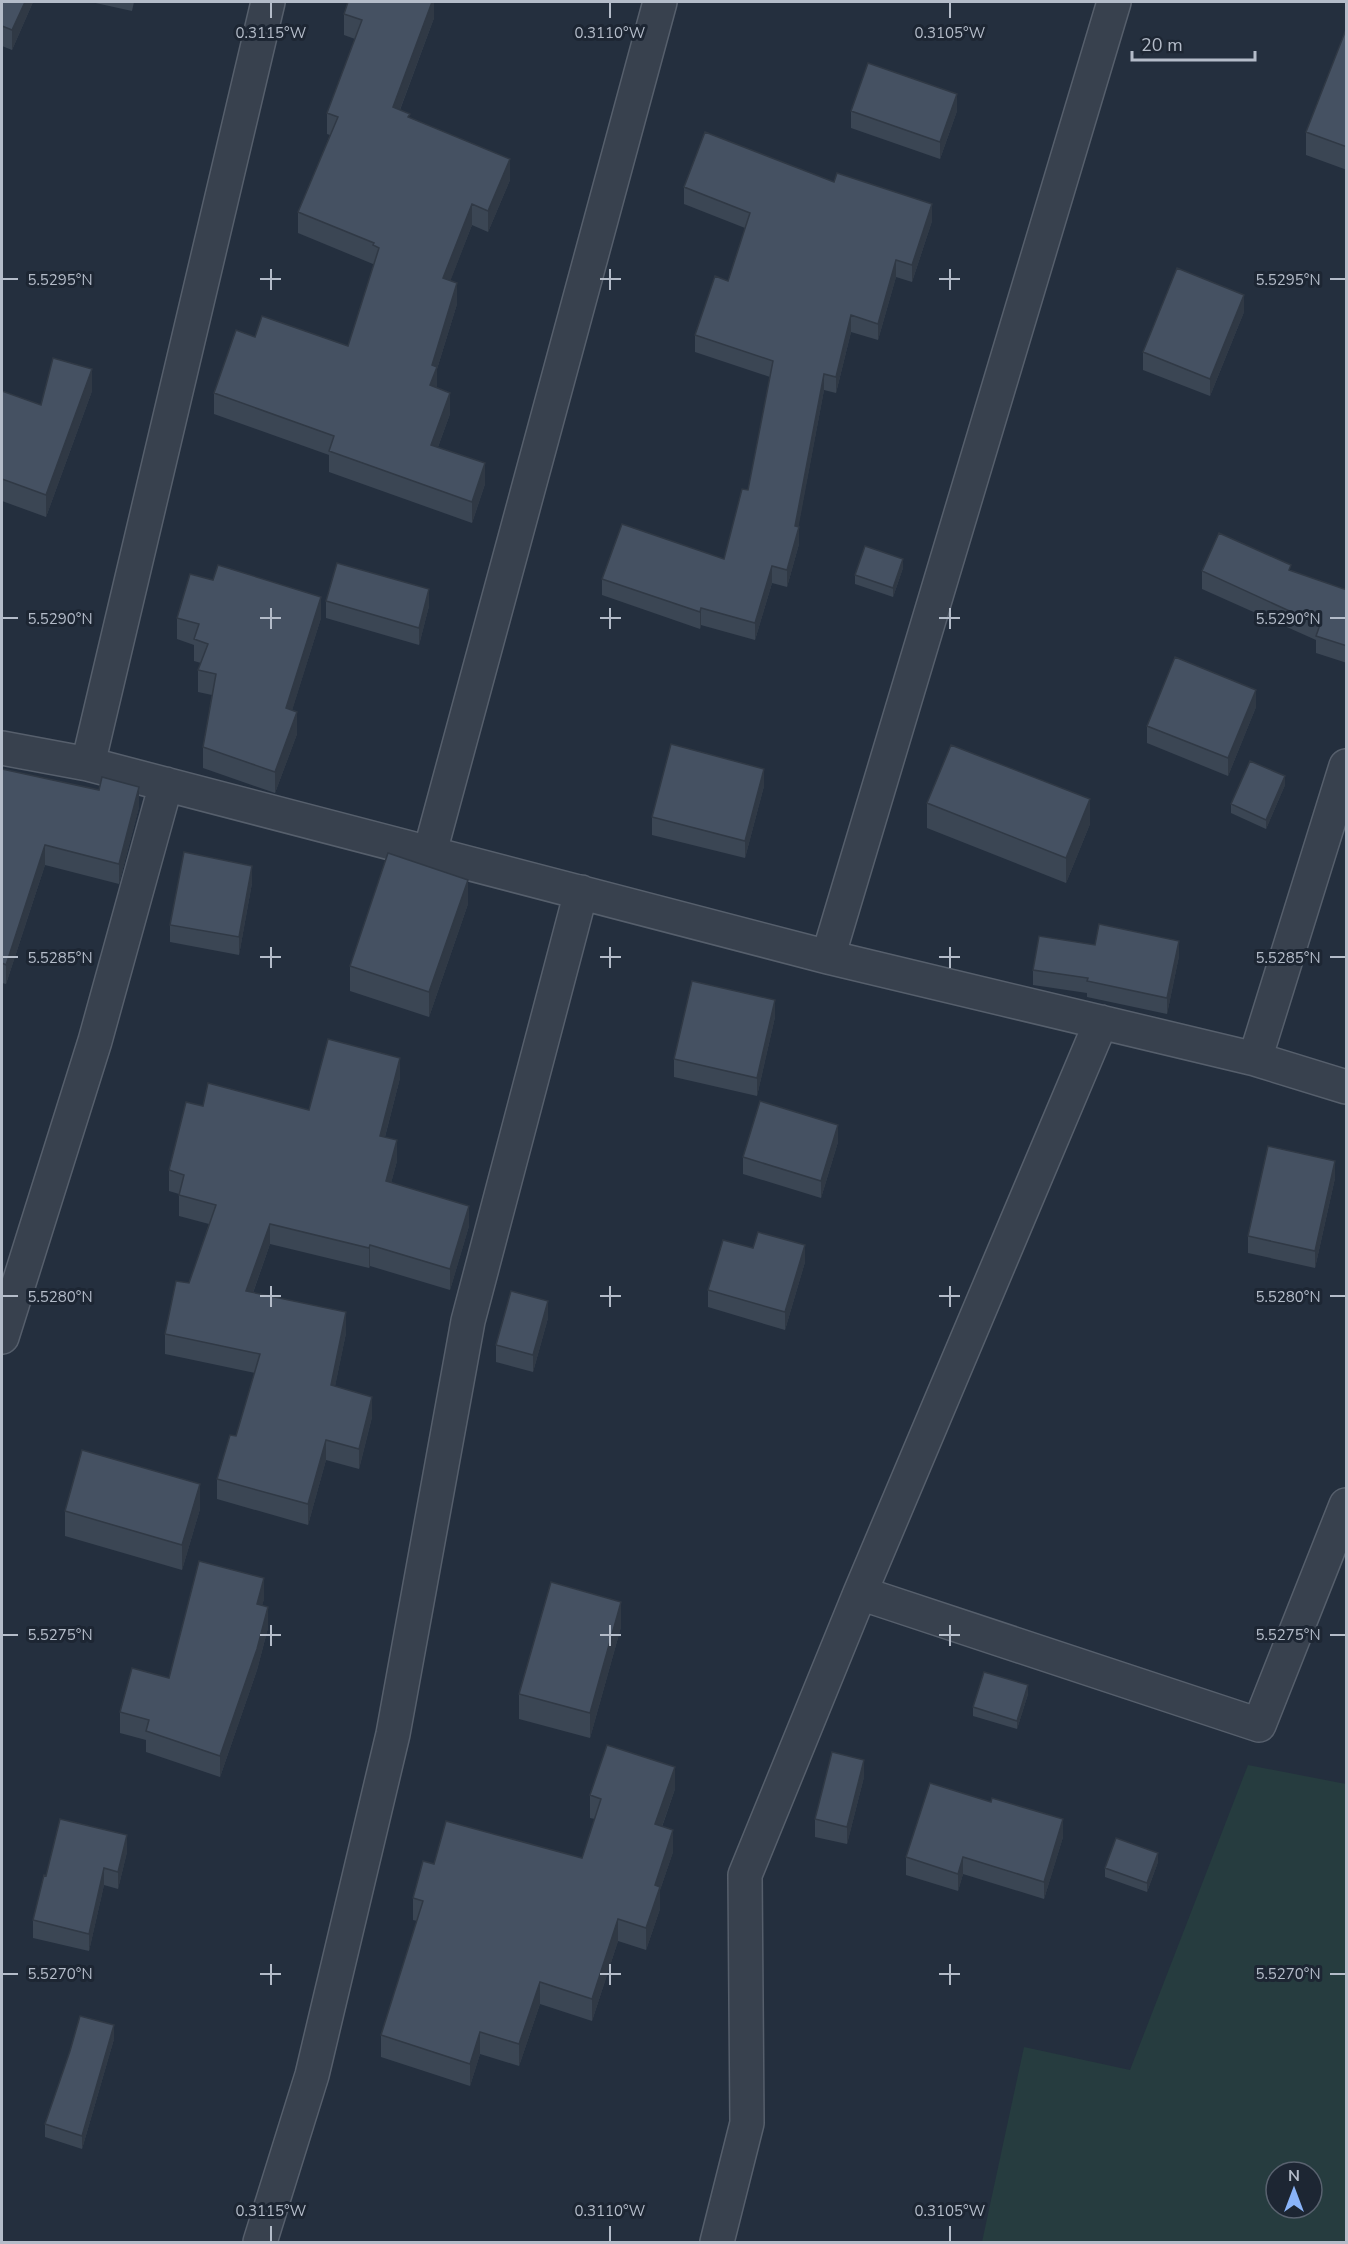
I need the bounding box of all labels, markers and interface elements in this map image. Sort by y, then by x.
text: 0.3115°W [236,23,307,43]
text: 0.3110°W [575,23,646,43]
text: 0.3105°W [915,23,986,43]
scale bar [1132,24,1255,62]
text: 20 m [1141,33,1183,57]
text: 5.5295°N [27,270,93,290]
text: 5.5295°N [1255,270,1321,290]
text: 5.5290°N [27,609,93,629]
text: 5.5290°N [1255,609,1321,629]
text: 5.5285°N [27,948,93,968]
text: 5.5285°N [1255,948,1321,968]
text: 5.5280°N [27,1287,93,1307]
text: 5.5280°N [1255,1287,1321,1307]
text: 5.5275°N [27,1625,93,1645]
text: 5.5275°N [1255,1625,1321,1645]
text: 5.5270°N [27,1964,93,1984]
text: 5.5270°N [1255,1964,1321,1984]
north arrow [1264,2160,1324,2220]
text: N [1288,2165,1300,2187]
text: 0.3115°W [236,2201,307,2221]
text: 0.3110°W [575,2201,646,2221]
text: 0.3105°W [915,2201,986,2221]

